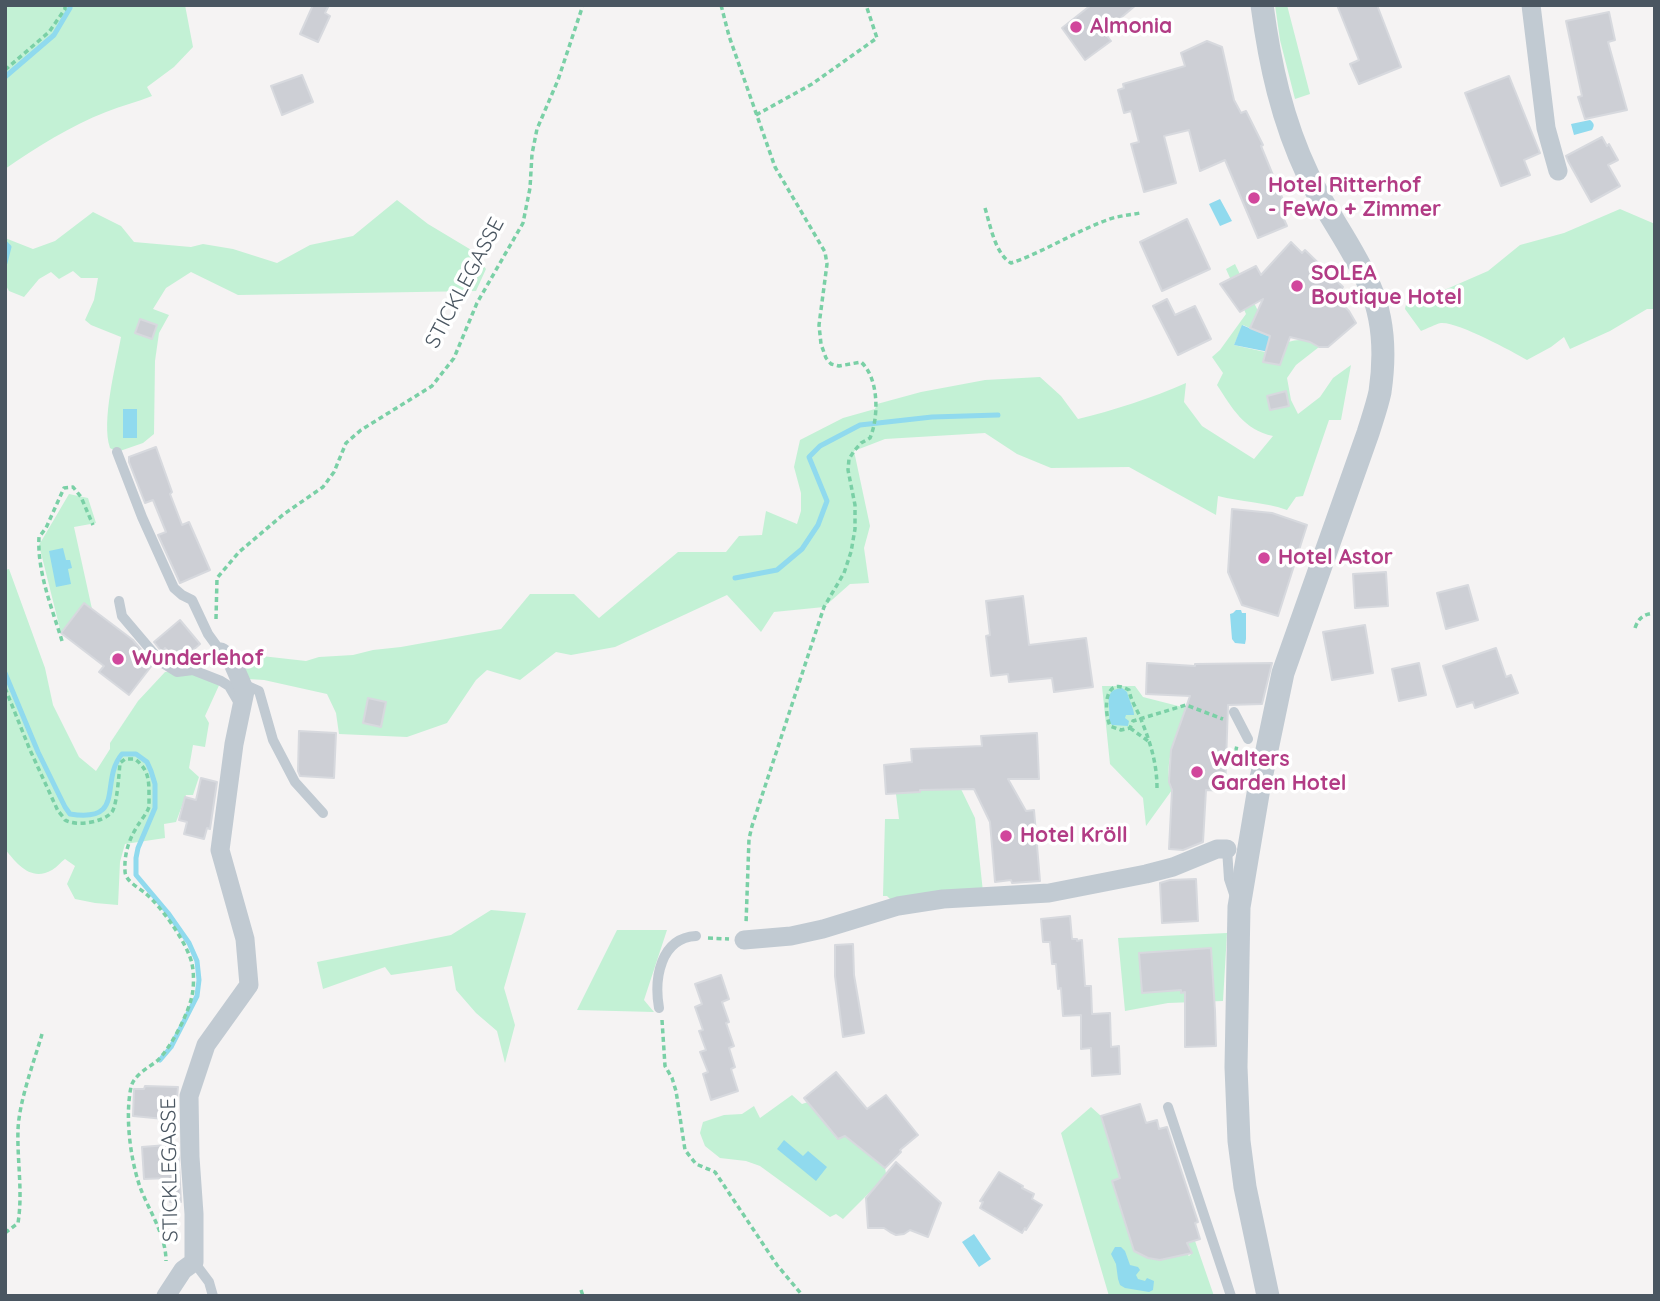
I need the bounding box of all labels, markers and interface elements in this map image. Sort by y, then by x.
place label: Almonia [1090,14,1172,40]
marker: Almonia [1068,19,1084,35]
place label: Hotel Ritterhof - FeWo + Zimmer [1268,173,1441,223]
marker: Hotel Ritterhof - FeWo + Zimmer [1246,190,1262,206]
street label: STICKLEGASSE [420,213,510,353]
place label: SOLEA Boutique Hotel [1311,261,1462,311]
marker: SOLEA Boutique Hotel [1289,278,1305,294]
place label: Hotel Astor [1278,545,1393,571]
marker: Hotel Astor [1256,550,1272,566]
place label: Wunderlehof [132,646,264,672]
marker: Wunderlehof [110,651,126,667]
place label: Walters Garden Hotel [1211,747,1346,797]
marker: Walters Garden Hotel [1189,764,1205,780]
place label: Hotel Kröll [1020,823,1128,849]
marker: Hotel Kröll [998,828,1014,844]
street label: STICKLEGASSE [156,1098,184,1242]

